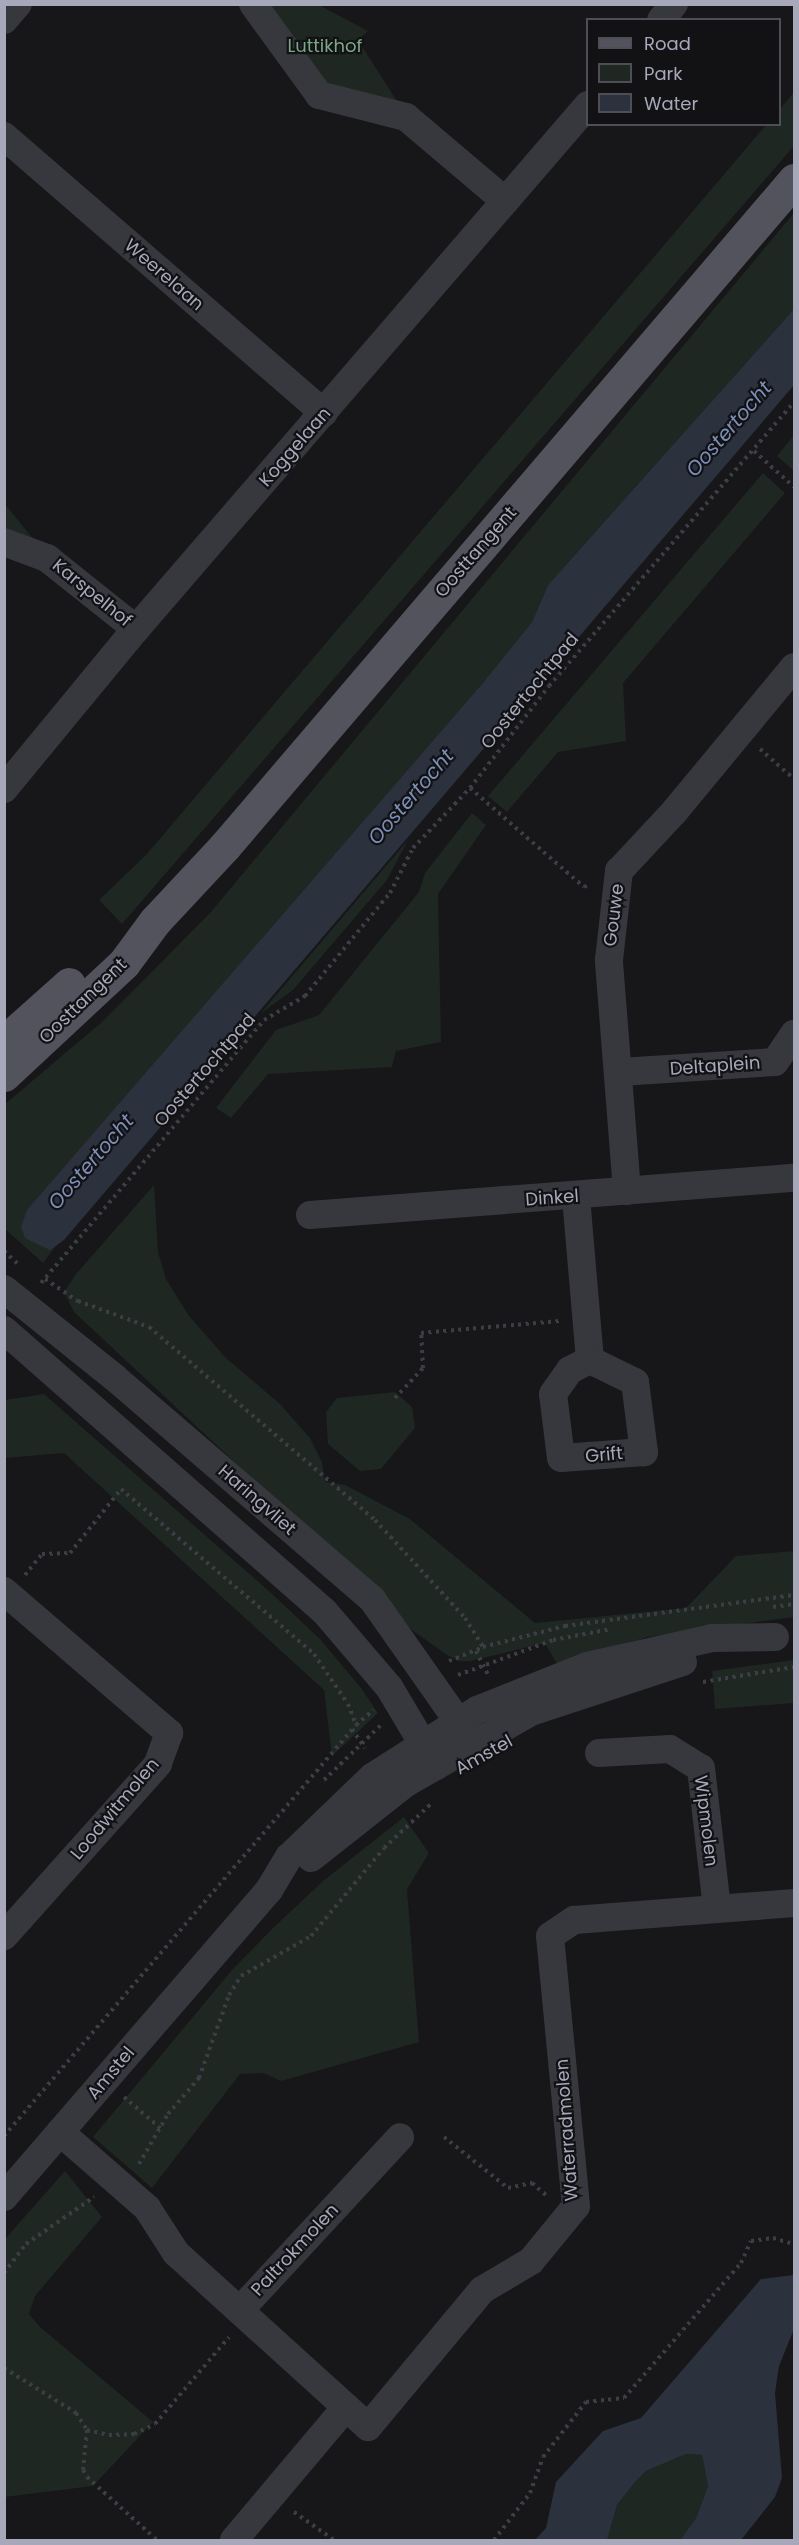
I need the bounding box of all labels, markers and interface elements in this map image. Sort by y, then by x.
legend [586,18,781,126]
text: Road [644,31,691,56]
park label: Luttikhof [287,35,363,57]
text: Park [644,61,683,86]
text: Water [644,91,698,116]
street label: Weerelaan [120,235,208,315]
water label: Oostertocht [681,376,777,482]
street label: Koggelaan [255,403,335,491]
street label: Oosttangent [431,502,521,602]
street label: Karspelhof [48,554,136,632]
street label: Oostertochtpad [477,629,583,753]
water label: Oostertocht [363,744,459,850]
street label: Gouwe [599,882,629,948]
street label: Oosttangent [35,954,131,1048]
street label: Oostertochtpad [150,1009,260,1131]
street label: Deltaplein [669,1052,761,1080]
water label: Oostertocht [43,1109,139,1215]
street label: Dinkel [525,1185,579,1211]
street label: Grift [584,1443,624,1467]
street label: Haringvliet [214,1460,300,1540]
street label: Amstel [452,1730,516,1780]
street label: Loodwitmolen [66,1754,164,1864]
street label: Wipmolen [690,1774,722,1868]
street label: Amstel [83,2042,139,2104]
street label: Waterradmolen [551,2058,583,2202]
street label: Paltrokmolen [247,2199,343,2301]

